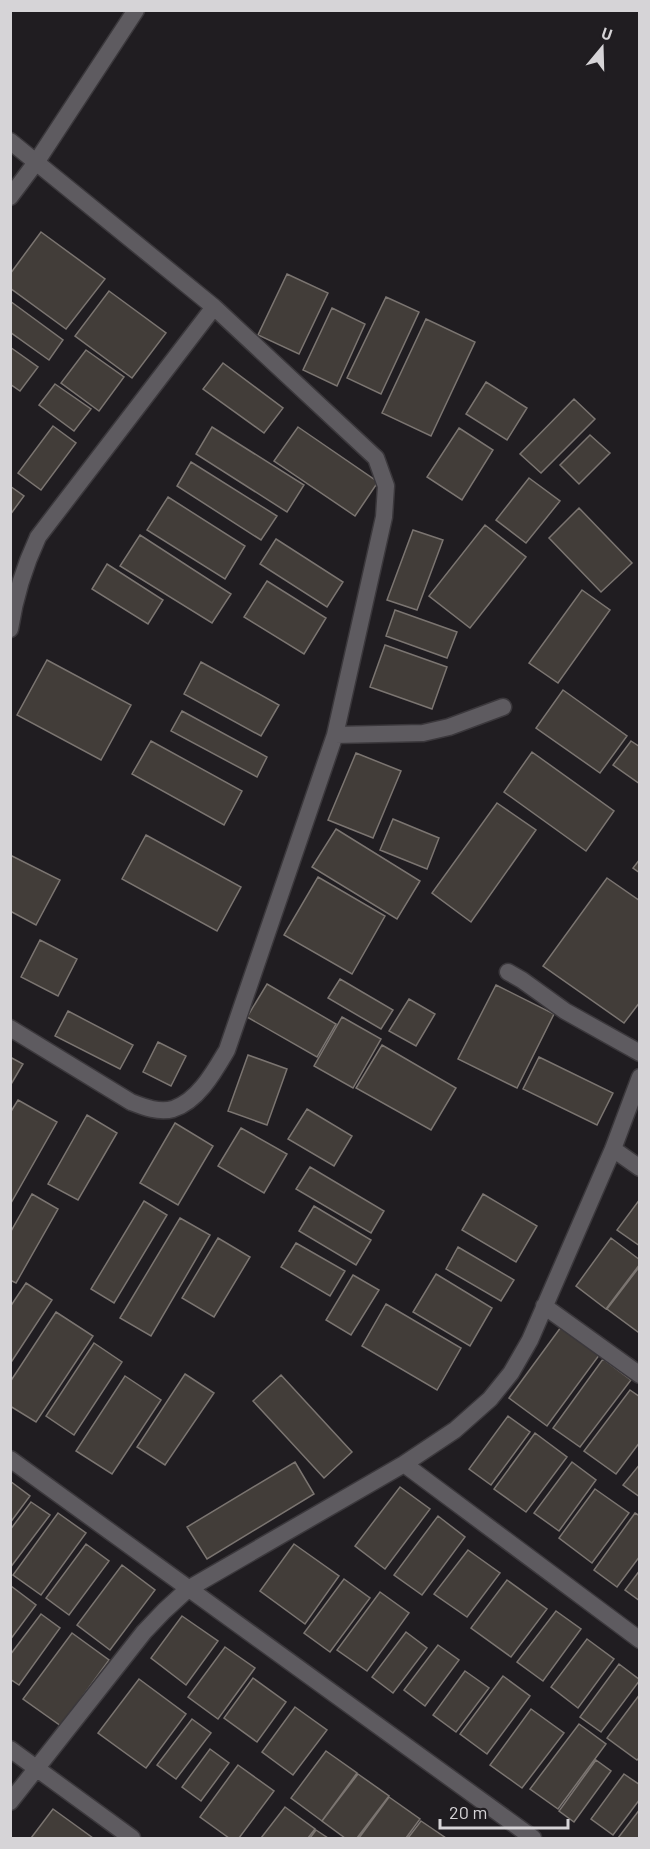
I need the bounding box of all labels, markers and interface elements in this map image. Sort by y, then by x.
north arrow [572,18,632,78]
text: U [599,23,615,44]
scale bar [440,1792,568,1830]
text: 20 m [449,1801,487,1823]

